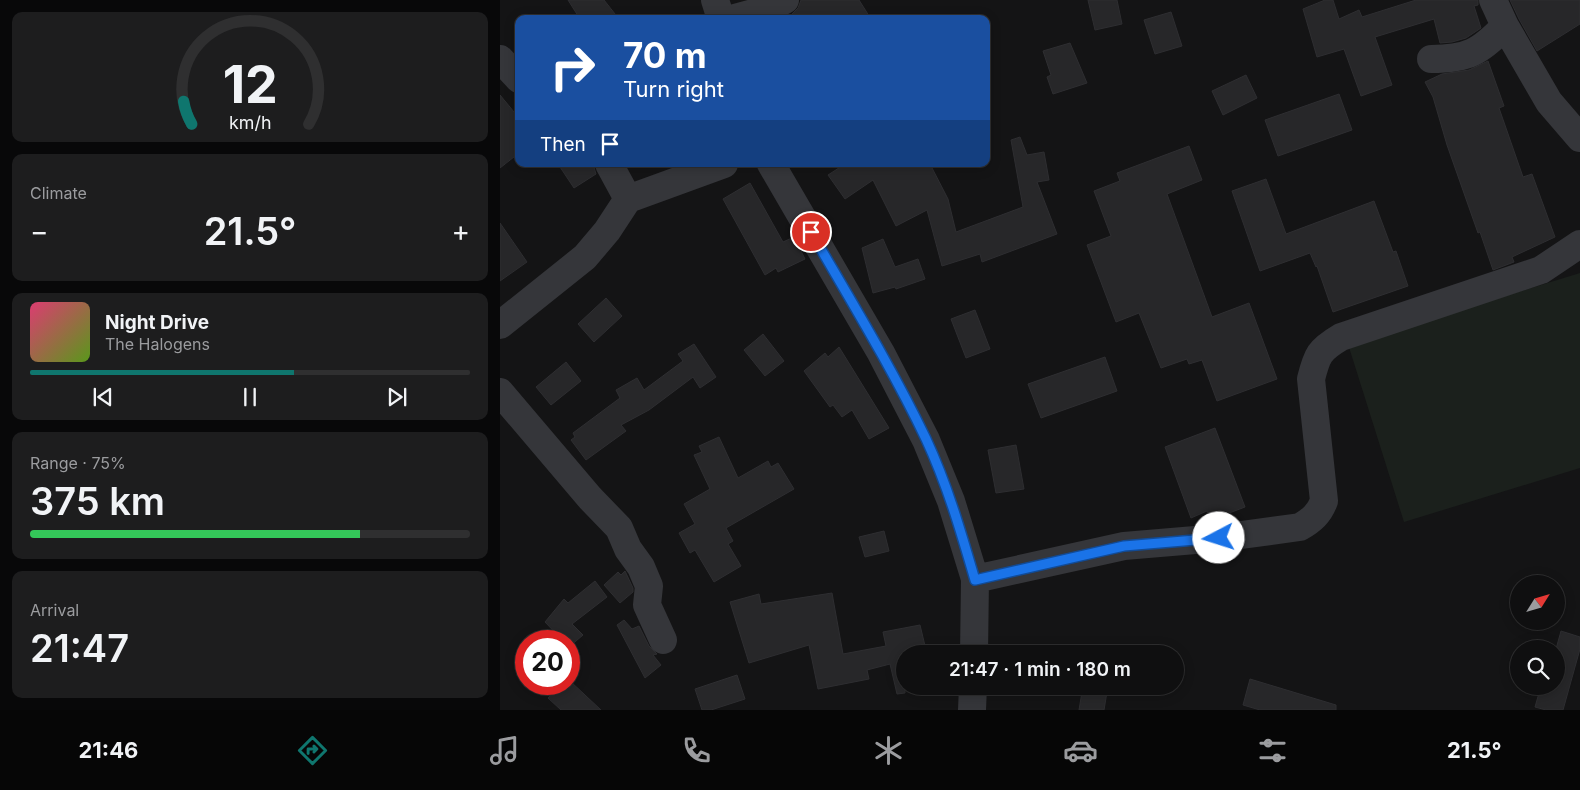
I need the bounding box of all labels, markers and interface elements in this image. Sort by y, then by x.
text: 70 m [623,34,707,76]
icon: right [540,35,605,100]
text: 12 [222,53,278,116]
text: Turn right [623,76,724,102]
text: km/h [229,112,271,133]
icon: arrive [596,130,624,158]
text: Then [540,133,586,156]
text: Climate [30,183,87,203]
text: 21.5° [204,208,296,254]
pin [790,211,832,253]
text: − [30,214,49,248]
text: + [451,214,470,248]
icon: arrive [797,218,825,246]
text: Night Drive [105,311,209,334]
text: The Halogens [105,334,210,354]
icon: previous [89,383,117,411]
icon: pause [236,383,264,411]
icon: next [383,383,411,411]
text: Range · 75% [30,453,126,473]
text: 375 km [30,478,165,524]
position arrow [1192,511,1244,563]
north arrow [1510,575,1565,630]
map controls [1510,575,1565,695]
text: Arrival [30,600,79,620]
text: 21:47 [30,625,129,671]
speed limit sign: 20 [515,630,580,695]
button: search [1510,640,1565,695]
text: 21:47 · 1 min · 180 m [949,658,1131,681]
icon: directions [295,733,330,768]
icon: music [487,733,522,768]
icon: phone [679,733,714,768]
icon: climate [871,733,906,768]
icon: car [1063,733,1098,768]
icon: filters [1255,733,1290,768]
text: 21:46 [78,737,138,763]
text: 21.5° [1447,737,1502,763]

